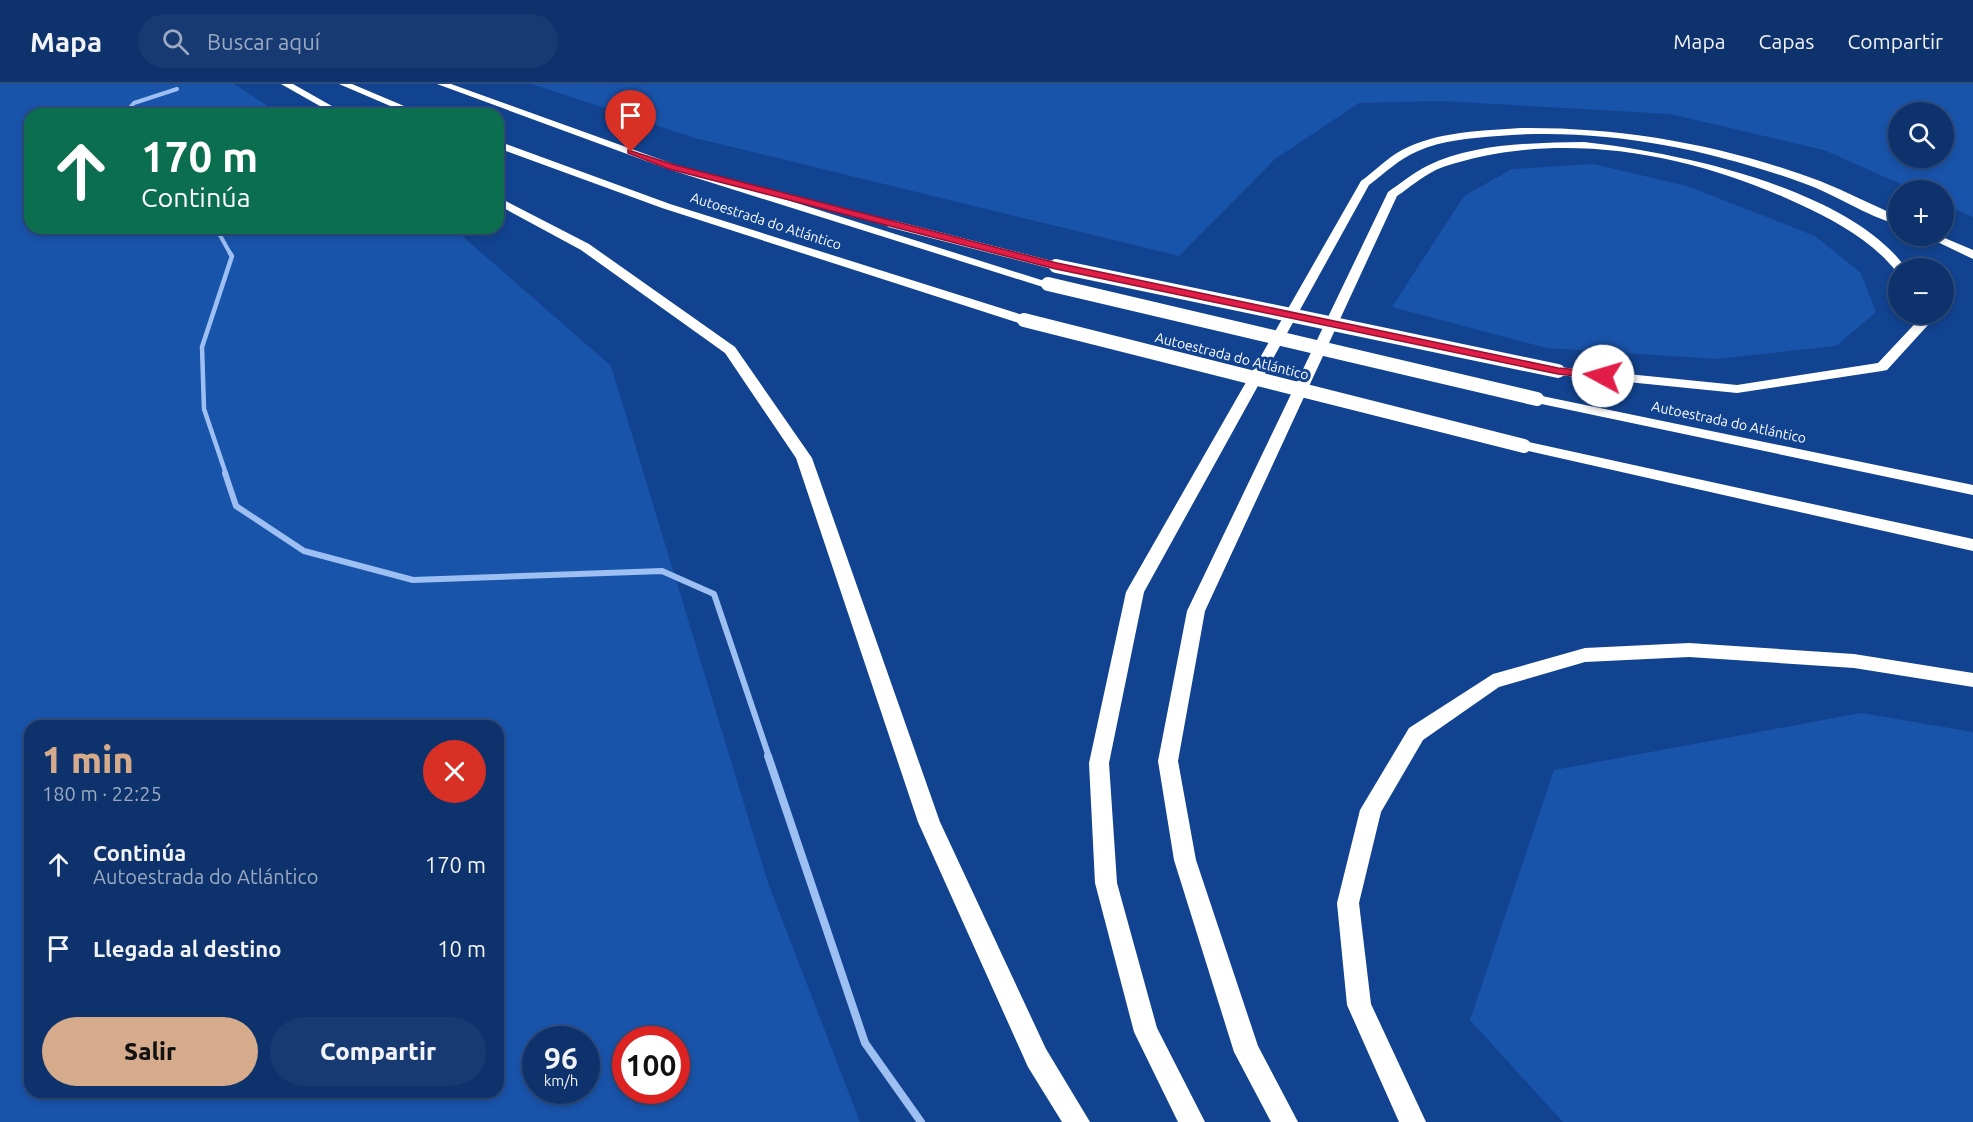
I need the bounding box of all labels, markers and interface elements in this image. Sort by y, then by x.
search box [138,14,558,68]
icon: search [159,25,192,58]
text: Mapa [30,26,102,57]
text: Buscar aquí [207,29,320,54]
text: Mapa [1673,29,1725,53]
text: Capas [1758,29,1814,53]
text: Compartir [1847,29,1943,53]
pin [605,90,656,152]
icon: arrive [614,99,647,132]
map controls [1888,102,1954,324]
button: search [1888,102,1954,168]
icon: ahead [42,132,120,210]
text: 170 m [141,133,258,180]
button: + [1888,180,1954,246]
text: Continúa [141,182,251,212]
street label: Autoestrada do Atlántico [688,189,844,253]
button: − [1888,258,1954,324]
street label: Autoestrada do Atlántico [1154,329,1310,383]
position arrow [1571,344,1635,408]
street label: Autoestrada do Atlántico [1650,398,1808,446]
text: 1 min [42,739,134,780]
button: close [423,740,486,803]
text: 180 m · 22:25 [42,782,162,805]
text: Continúa [93,840,186,865]
icon: ahead [42,848,75,881]
text: 170 m [425,852,486,877]
text: Autoestrada do Atlántico [93,865,318,888]
icon: arrive [42,932,75,965]
text: Llegada al destino [93,936,281,961]
text: 10 m [437,936,486,961]
button: Salir [42,1017,258,1086]
button: Compartir [270,1017,486,1086]
speed limit sign: 100 [612,1026,690,1104]
text: 96 [544,1041,578,1075]
text: km/h [544,1072,578,1089]

